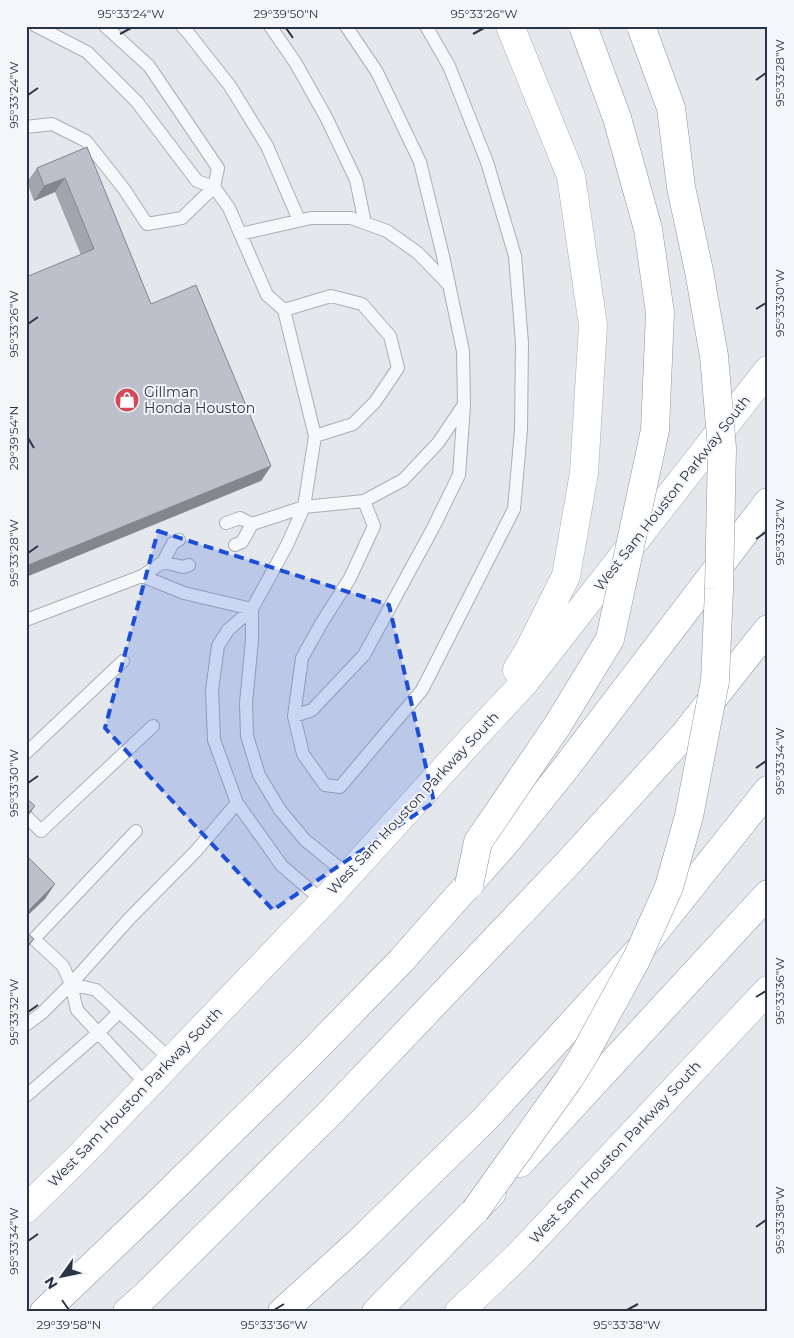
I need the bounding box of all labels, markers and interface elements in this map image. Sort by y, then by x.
text: 95°33'24"W [97,6,165,21]
text: 29°39'50"N [253,6,319,21]
text: 95°33'26"W [450,6,518,21]
text: 95°33'28"W [772,39,787,107]
text: 95°33'24"W [6,61,21,129]
text: 95°33'30"W [772,269,787,337]
text: 95°33'26"W [6,290,21,358]
place label: Gillman Honda Houston [144,383,255,417]
shop icon: Gillman Honda Houston [114,387,140,413]
street label: West Sam Houston Parkway South [590,392,754,594]
text: 29°39'54"N [6,406,21,470]
text: 95°33'32"W [772,499,787,565]
text: 95°33'28"W [6,519,21,587]
street label: West Sam Houston Parkway South [323,708,503,898]
text: 95°33'34"W [772,727,787,795]
text: 95°33'30"W [6,749,21,817]
text: 95°33'36"W [772,958,787,1024]
text: 95°33'32"W [6,979,21,1045]
street label: West Sam Houston Parkway South [44,1003,226,1191]
street label: West Sam Houston Parkway South [525,1057,705,1247]
text: 95°33'38"W [772,1186,787,1254]
text: 95°33'34"W [6,1207,21,1275]
north arrow [38,1250,88,1300]
text: N [40,1273,62,1293]
text: 29°39'58"N [37,1317,101,1332]
text: 95°33'36"W [241,1317,307,1332]
text: 95°33'38"W [593,1317,661,1332]

